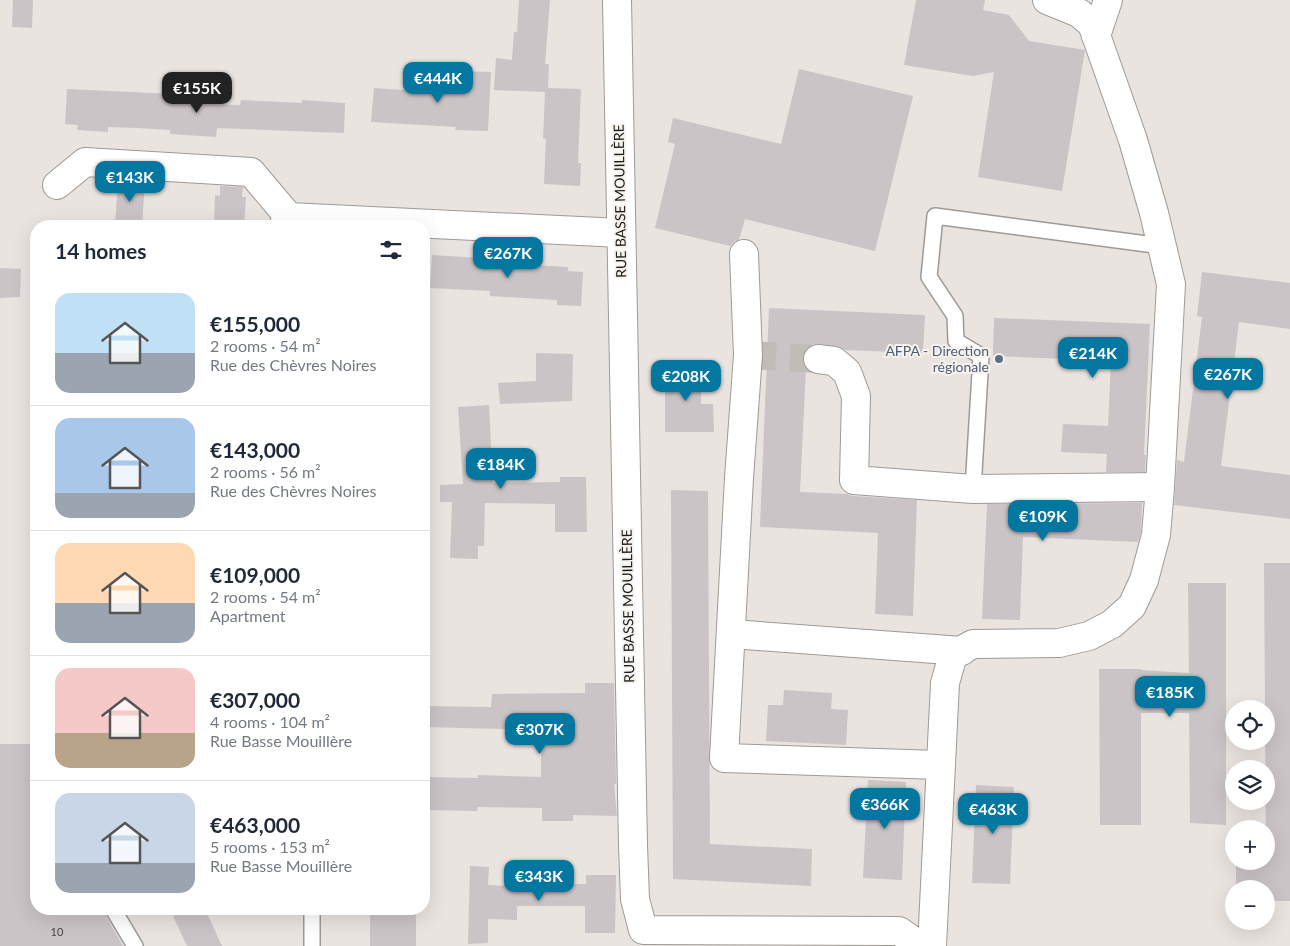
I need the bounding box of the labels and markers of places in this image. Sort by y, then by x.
pin: €444K [403,62,473,104]
pin: €155K [162,72,232,114]
pin: €143K [95,160,165,203]
pin: €267K [473,236,543,279]
pin: €214K [1058,336,1128,379]
place label: AFPA - Direction régionale [885,342,989,375]
marker: AFPA - Direction régionale [993,353,1005,365]
pin: €267K [1193,358,1263,400]
pin: €208K [651,360,721,402]
pin: €184K [466,448,536,490]
pin: €109K [1008,500,1078,542]
pin: €185K [1135,676,1205,718]
pin: €307K [505,712,575,755]
pin: €366K [850,788,920,830]
pin: €463K [958,792,1028,835]
pin: €343K [504,860,574,902]

